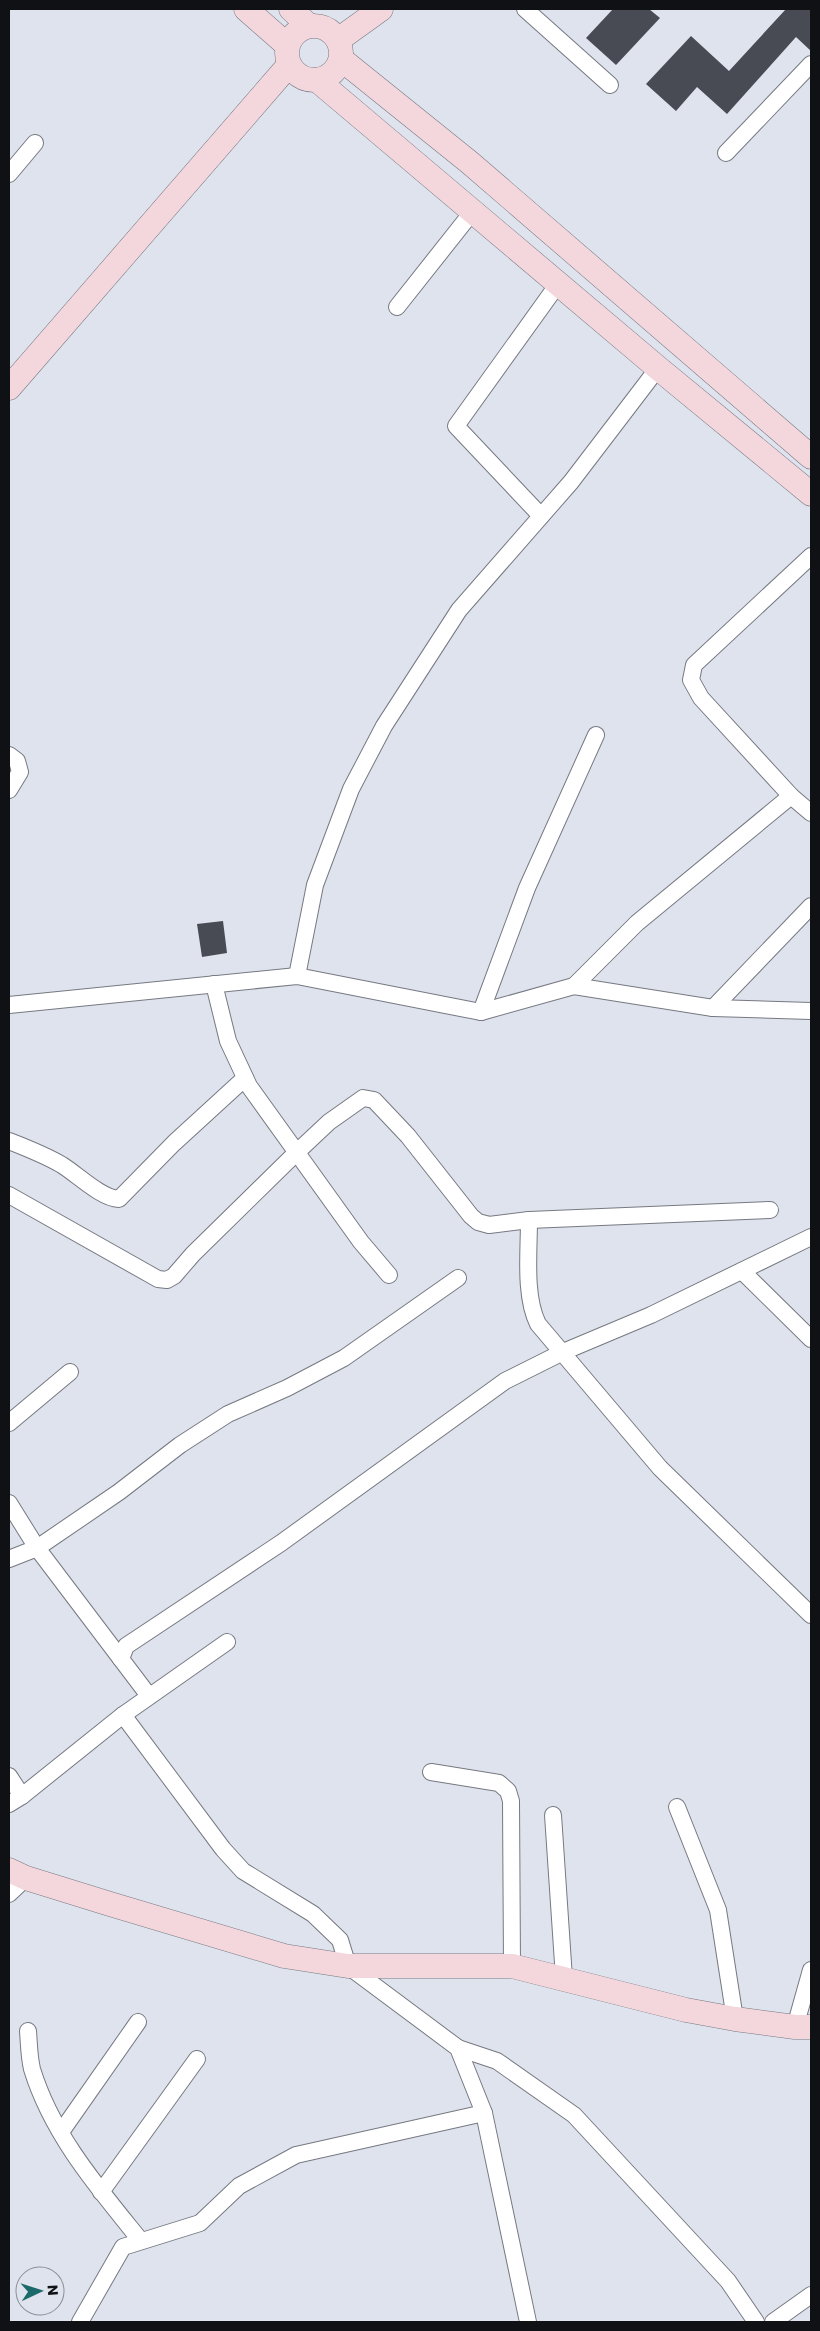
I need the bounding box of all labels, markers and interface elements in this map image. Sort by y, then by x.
north arrow [15,2266,65,2316]
text: N [43,2284,63,2296]

